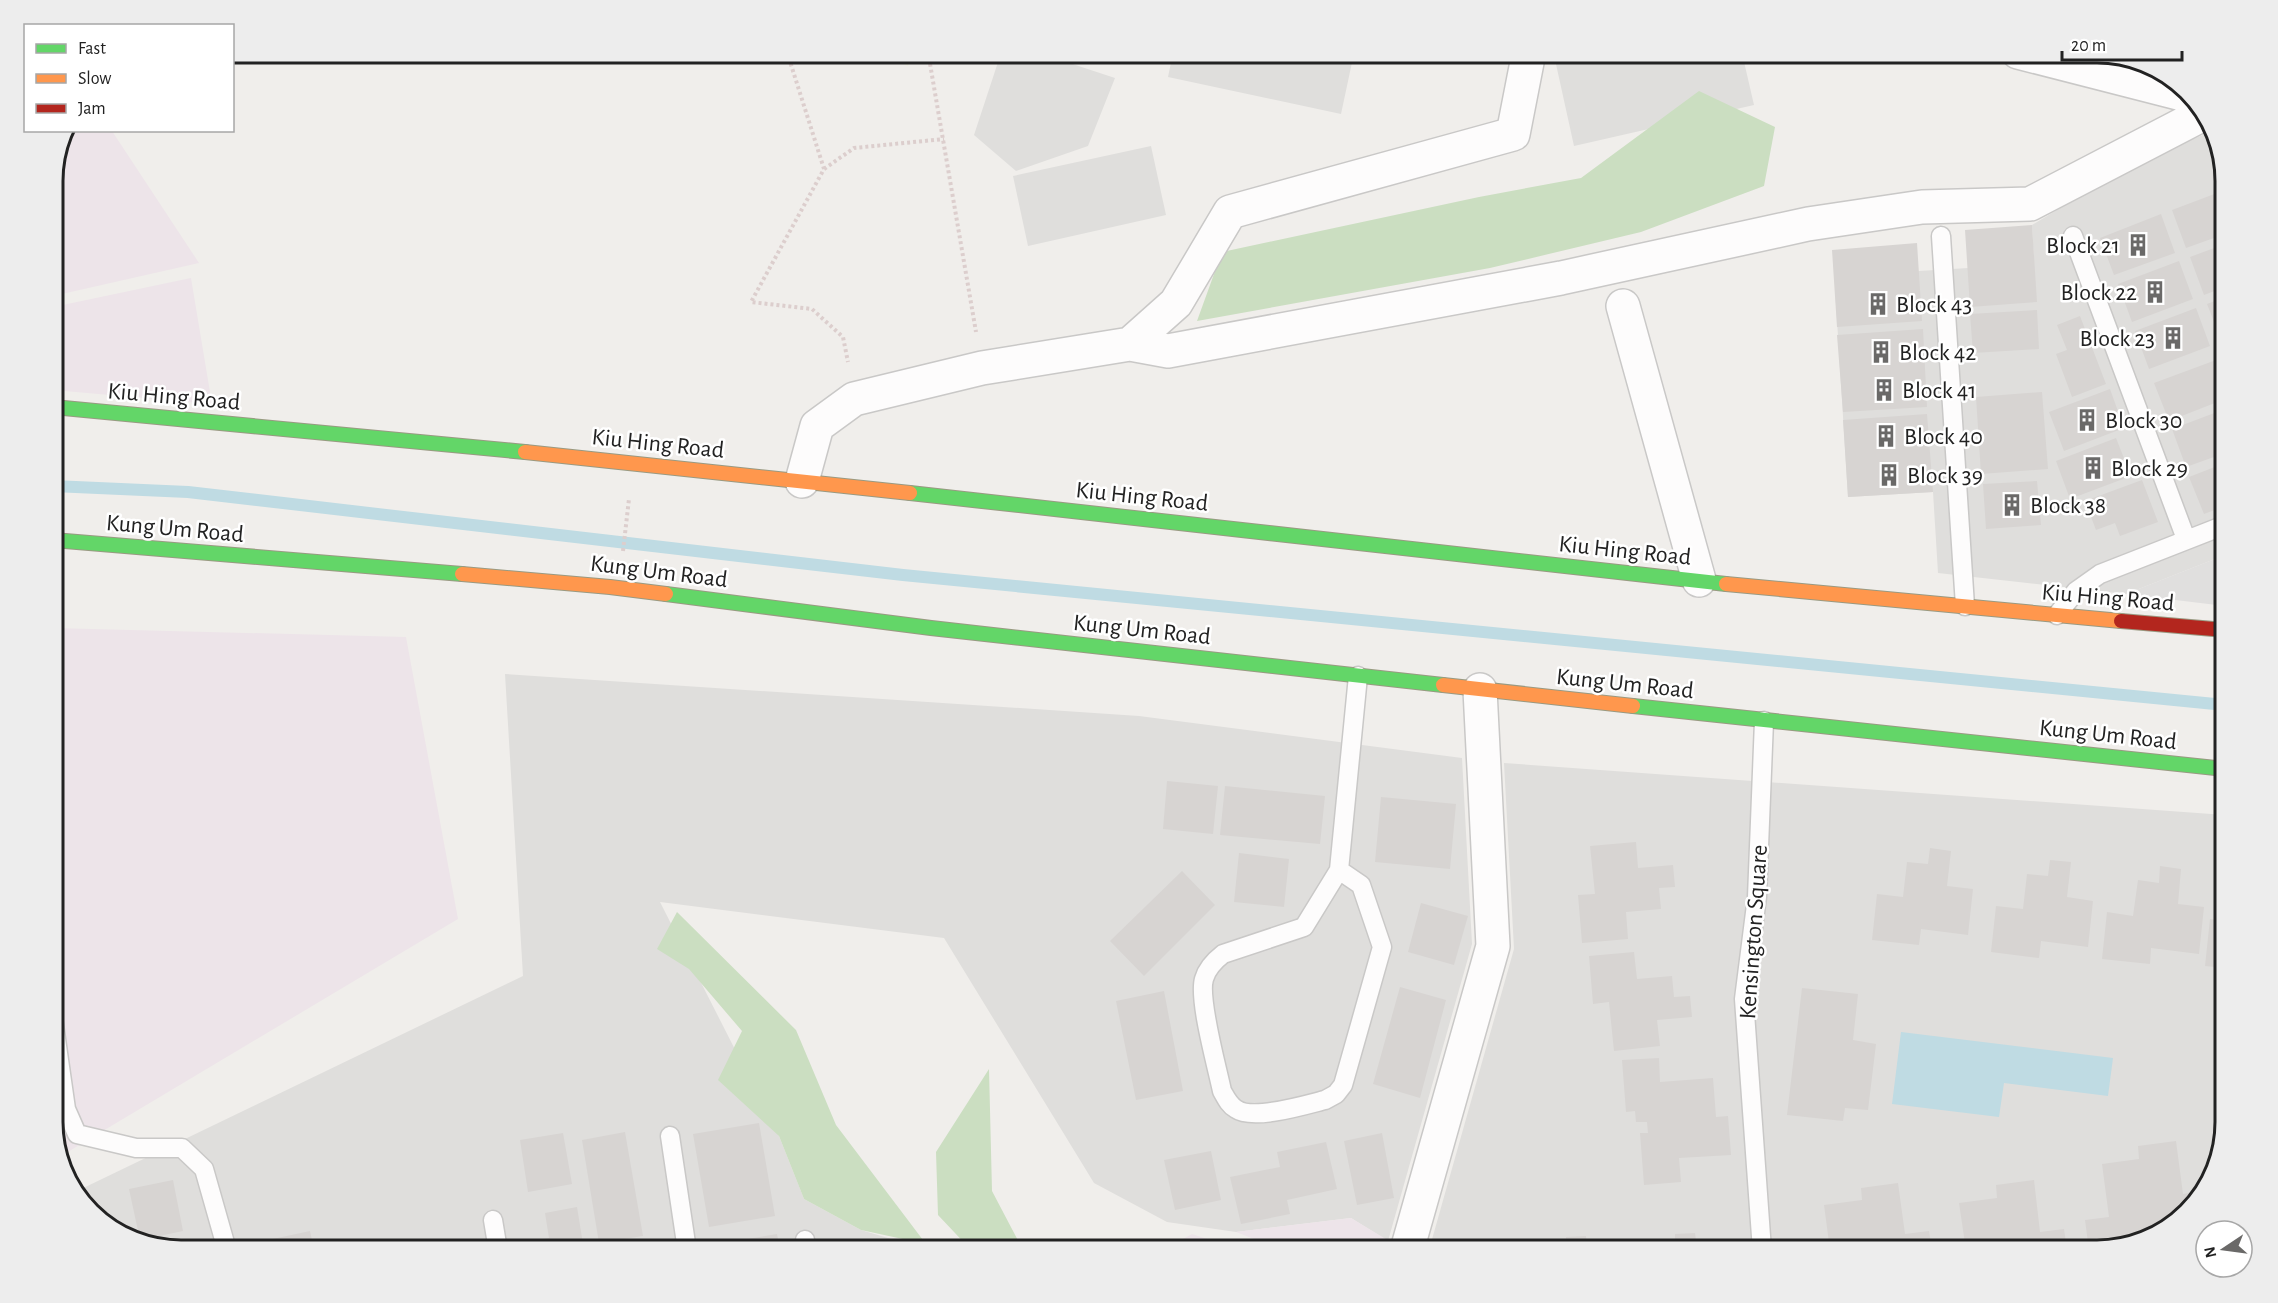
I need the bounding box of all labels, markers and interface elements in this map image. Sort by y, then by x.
legend [24,24,234,132]
scale bar [2062,24,2182,62]
text: 20 m [2071,37,2106,55]
text: Fast [78,40,106,58]
text: Slow [78,70,111,88]
text: Jam [78,100,106,118]
building icon: Block 21 [2125,232,2151,258]
place label: Block 21 [2046,234,2120,258]
building icon: Block 22 [2142,279,2168,305]
place label: Block 22 [2060,281,2137,305]
building icon: Block 43 [1865,291,1891,317]
place label: Block 43 [1896,293,1972,317]
building icon: Block 23 [2160,325,2186,351]
place label: Block 23 [2079,327,2155,351]
building icon: Block 42 [1868,339,1894,365]
place label: Block 42 [1899,341,1976,365]
building icon: Block 41 [1871,377,1897,403]
street label: Kiu Hing Road [107,379,241,415]
place label: Block 41 [1902,379,1977,403]
building icon: Block 30 [2074,407,2100,433]
place label: Block 30 [2105,409,2182,433]
building icon: Block 40 [1873,423,1899,449]
street label: Kiu Hing Road [590,425,725,463]
place label: Block 40 [1904,425,1983,449]
building icon: Block 29 [2080,455,2106,481]
place label: Block 29 [2111,457,2188,481]
building icon: Block 39 [1876,462,1902,488]
place label: Block 39 [1907,464,1983,488]
street label: Kiu Hing Road [1074,478,1209,516]
building icon: Block 38 [1999,492,2025,518]
place label: Block 38 [2030,494,2106,518]
street label: Kung Um Road [105,511,245,547]
street label: Kiu Hing Road [1557,532,1692,570]
street label: Kung Um Road [589,552,729,592]
street label: Kiu Hing Road [2041,580,2175,616]
street label: Kung Um Road [1072,611,1212,649]
street label: Kung Um Road [1555,665,1695,703]
street label: Kung Um Road [2038,716,2178,754]
street label: Kensington Square [1736,844,1772,1020]
north arrow [2194,1219,2254,1279]
text: N [2201,1245,2219,1259]

